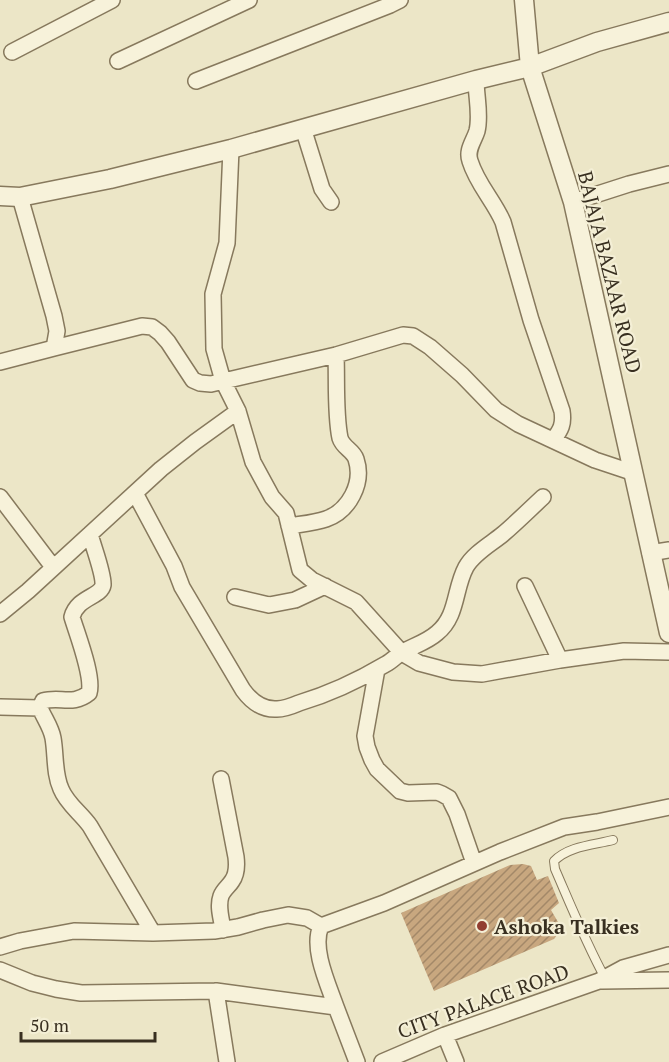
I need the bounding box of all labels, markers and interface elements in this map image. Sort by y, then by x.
street label: BAJAJA BAZAAR ROAD [572,168,648,376]
place label: Ashoka Talkies [494,913,639,940]
marker: Ashoka Talkies [475,919,489,933]
street label: CITY PALACE ROAD [393,957,573,1045]
scale bar [21,1005,154,1043]
text: 50 m [30,1013,70,1037]

